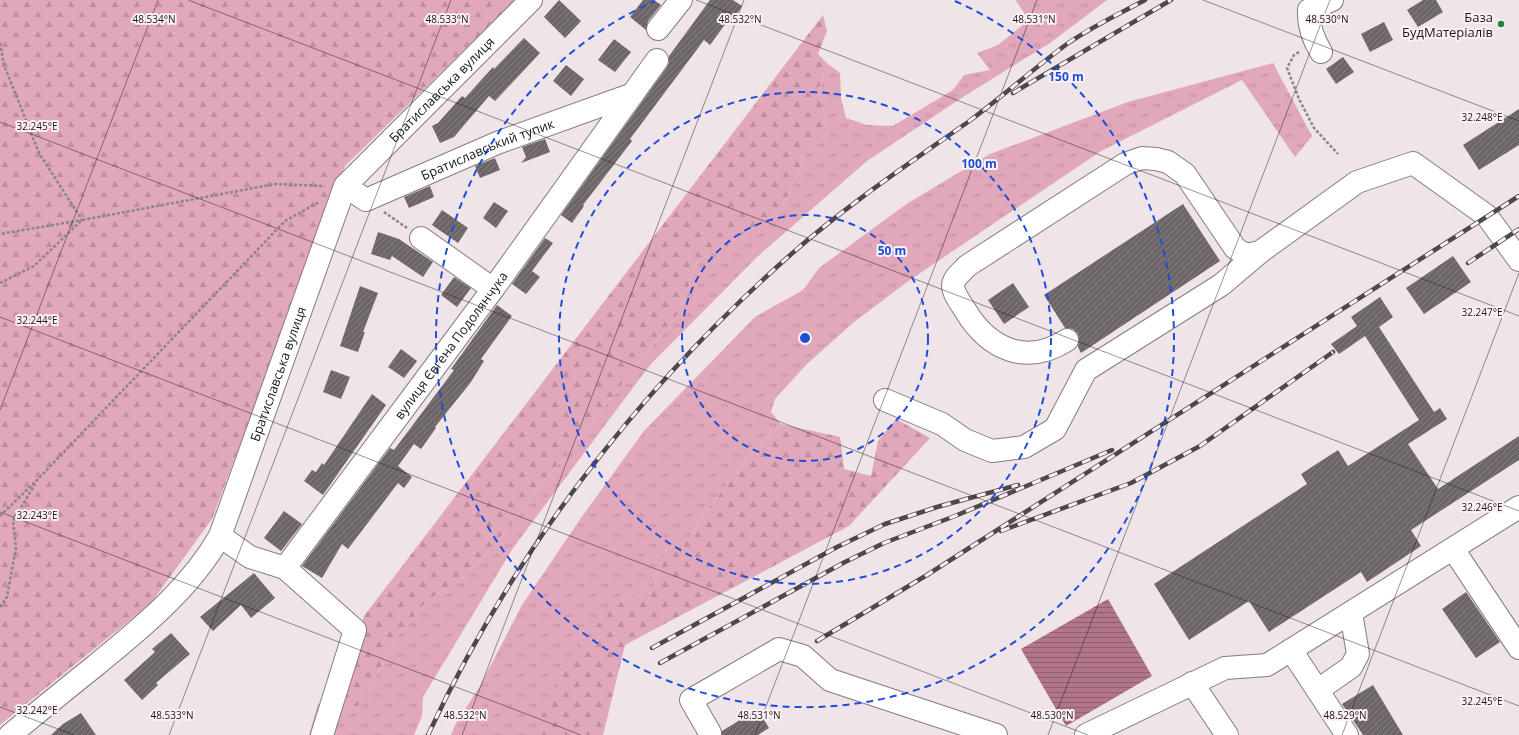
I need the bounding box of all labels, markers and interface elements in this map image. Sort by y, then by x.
place label: База БудМатеріалів [1402,8,1493,41]
text: 48.534°N [132,12,176,26]
text: 48.533°N [425,12,469,26]
text: 48.532°N [718,12,762,26]
text: 48.531°N [1012,12,1056,26]
text: 48.530°N [1305,12,1349,26]
marker: База БудМатеріалів [1496,19,1506,29]
street label: Братиславська вулиця [385,33,498,146]
text: 150 m [1048,68,1084,85]
text: 32.248°E [1461,110,1503,124]
street label: Братиславський тупик [418,114,557,184]
text: 32.245°E [16,119,58,133]
text: 100 m [961,155,997,172]
text: 50 m [878,242,906,259]
street label: вулиця Євгена Подолянчука [390,268,512,423]
street label: Братиславська вулиця [245,304,310,444]
text: 32.247°E [1461,305,1503,319]
text: 32.244°E [16,313,58,327]
centre of rings [798,331,812,345]
text: 32.246°E [1461,500,1503,514]
text: 32.243°E [16,508,58,522]
text: 32.245°E [1461,694,1503,708]
text: 32.242°E [16,703,58,717]
text: 48.533°N [150,708,194,722]
text: 48.532°N [443,708,487,722]
text: 48.531°N [737,708,781,722]
text: 48.530°N [1030,708,1074,722]
text: 48.529°N [1323,708,1367,722]

